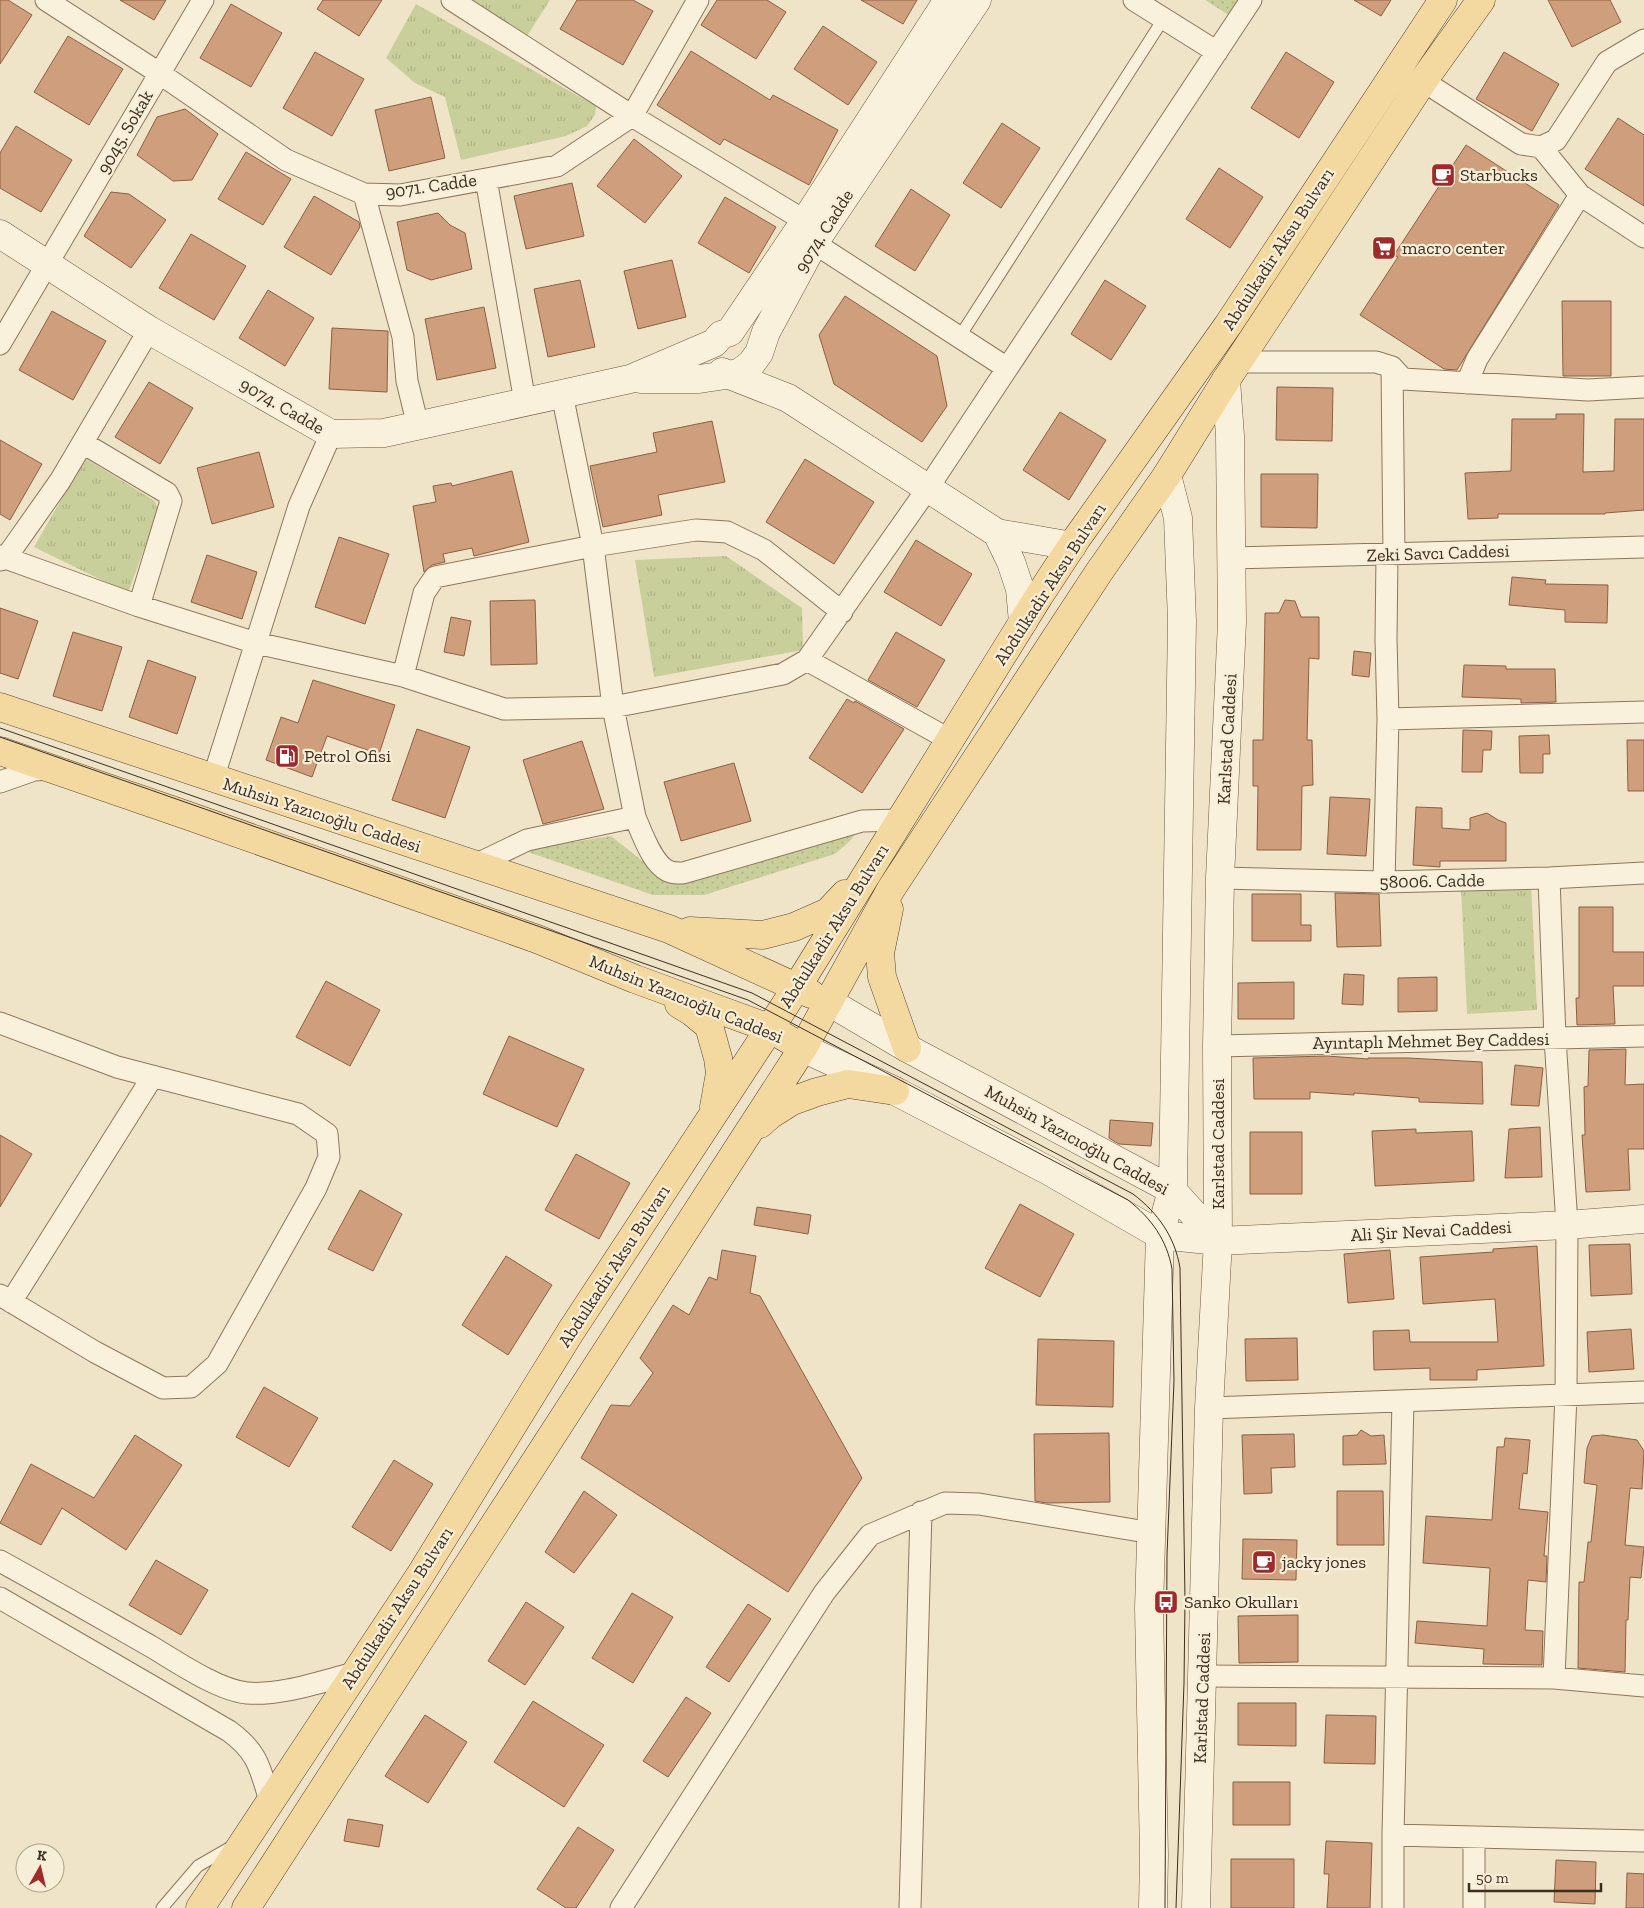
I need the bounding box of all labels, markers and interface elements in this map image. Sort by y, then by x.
street label: 9045. Sokak [92,86,158,178]
cafe icon: Starbucks [1430,162,1456,188]
street label: Abdulkadir Aksu Bulvarı [1217,164,1339,334]
place label: Starbucks [1460,164,1538,186]
street label: 9071. Cadde [384,169,478,203]
street label: 9074. Cadde [790,185,858,277]
supermarket icon: macro center [1371,235,1397,261]
place label: macro center [1402,237,1505,259]
street label: 9074. Cadde [236,373,328,439]
street label: Abdulkadir Aksu Bulvarı [989,499,1111,669]
street label: Zeki Savcı Caddesi [1366,540,1510,566]
street label: Karlstad Caddesi [1213,673,1241,805]
fuel station icon: Petrol Ofisi [274,743,300,769]
place label: Petrol Ofisi [304,745,391,767]
street label: Muhsin Yazıcıoğlu Caddesi [220,773,424,857]
street label: Abdulkadir Aksu Bulvarı [775,840,893,1012]
street label: 58006. Cadde [1379,869,1485,893]
street label: Muhsin Yazıcıoğlu Caddesi [586,950,786,1048]
street label: Ayıntaplı Mehmet Bey Caddesi [1312,1028,1550,1054]
street label: Karlstad Caddesi [1207,1078,1229,1210]
street label: Muhsin Yazıcıoğlu Caddesi [981,1080,1173,1200]
street label: Abdulkadir Aksu Bulvarı [553,1181,675,1351]
street label: Ali Şir Nevai Caddesi [1350,1216,1512,1246]
street label: Abdulkadir Aksu Bulvarı [336,1523,458,1693]
cafe icon: jacky jones [1251,1549,1277,1575]
place label: jacky jones [1281,1551,1366,1573]
bus stop icon: Sanko Okulları [1153,1589,1179,1615]
place label: Sanko Okulları [1184,1591,1298,1613]
street label: Karlstad Caddesi [1189,1632,1215,1764]
north arrow [15,1843,65,1893]
text: K [36,1847,48,1865]
scale bar [1469,1860,1602,1892]
text: 50 m [1476,1869,1509,1887]

